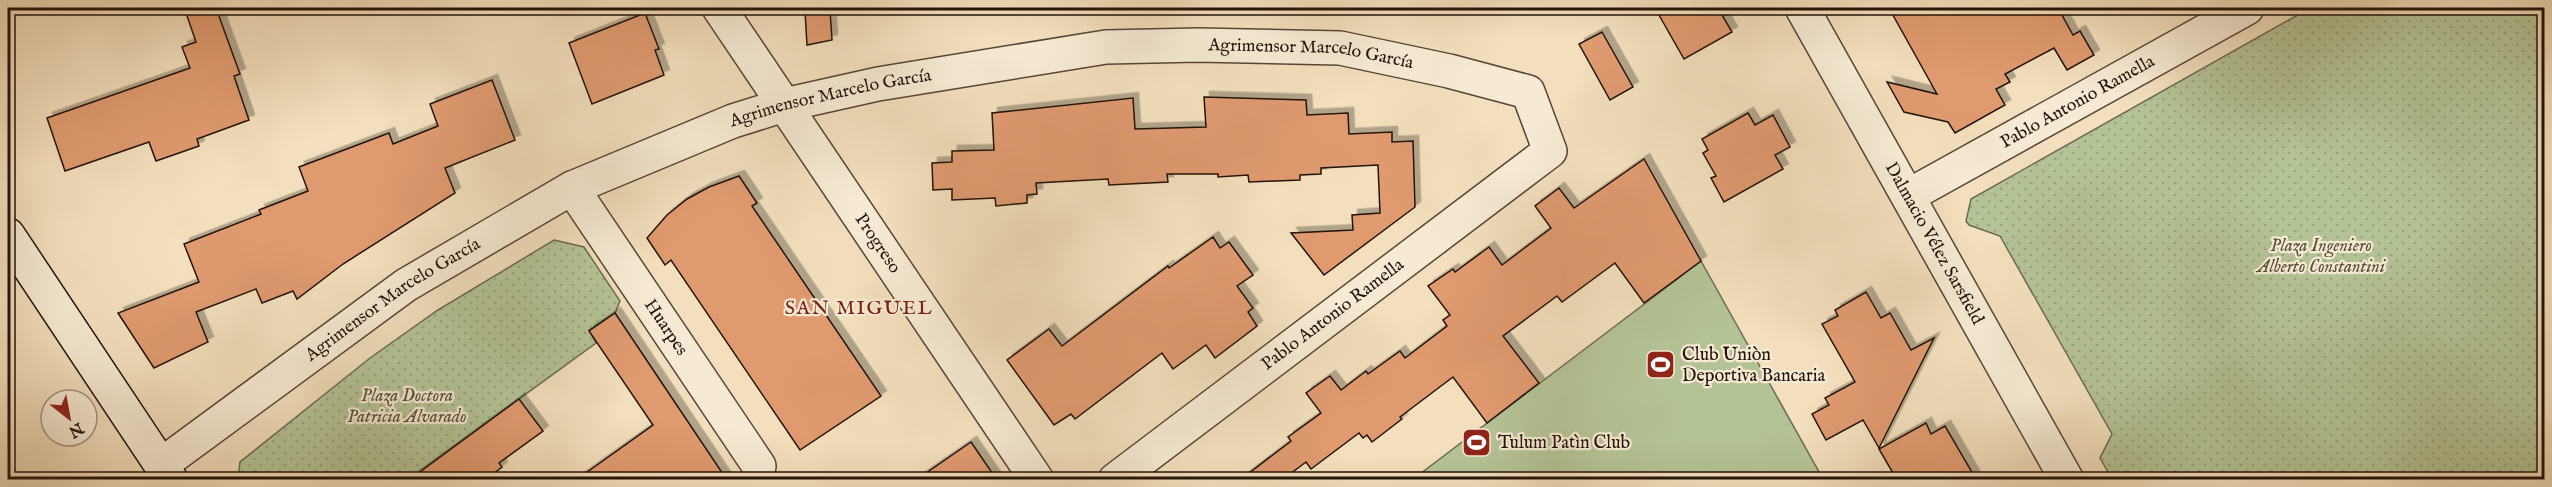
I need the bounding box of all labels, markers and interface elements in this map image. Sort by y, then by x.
street label: Agrimensor Marcelo García [1207,34,1416,75]
street label: Pablo Antonio Ramella [1997,50,2159,154]
street label: Agrimensor Marcelo García [726,64,933,133]
street label: Dalmacio Vélez Sarsfield [1879,158,1989,329]
street label: Progreso [849,209,906,278]
street label: Agrimensor Marcelo García [300,232,485,367]
park label: Plaza Ingeniero Alberto Constantini [2255,235,2387,279]
street label: Pablo Antonio Ramella [1257,254,1409,376]
street label: Huarpes [639,295,693,360]
district label: SAN MIGUEL [785,296,933,321]
place label: Club Uniòn Deportiva Bancaria [1682,344,1825,388]
sports icon: Club Uniòn Deportiva Bancaria [1645,349,1677,381]
park label: Plaza Doctora Patricia Alvarado [347,385,467,429]
north arrow [39,388,99,448]
text: N [64,416,88,441]
sports icon: Tulum Patìn Club [1461,427,1493,459]
place label: Tulum Patìn Club [1498,432,1631,455]

